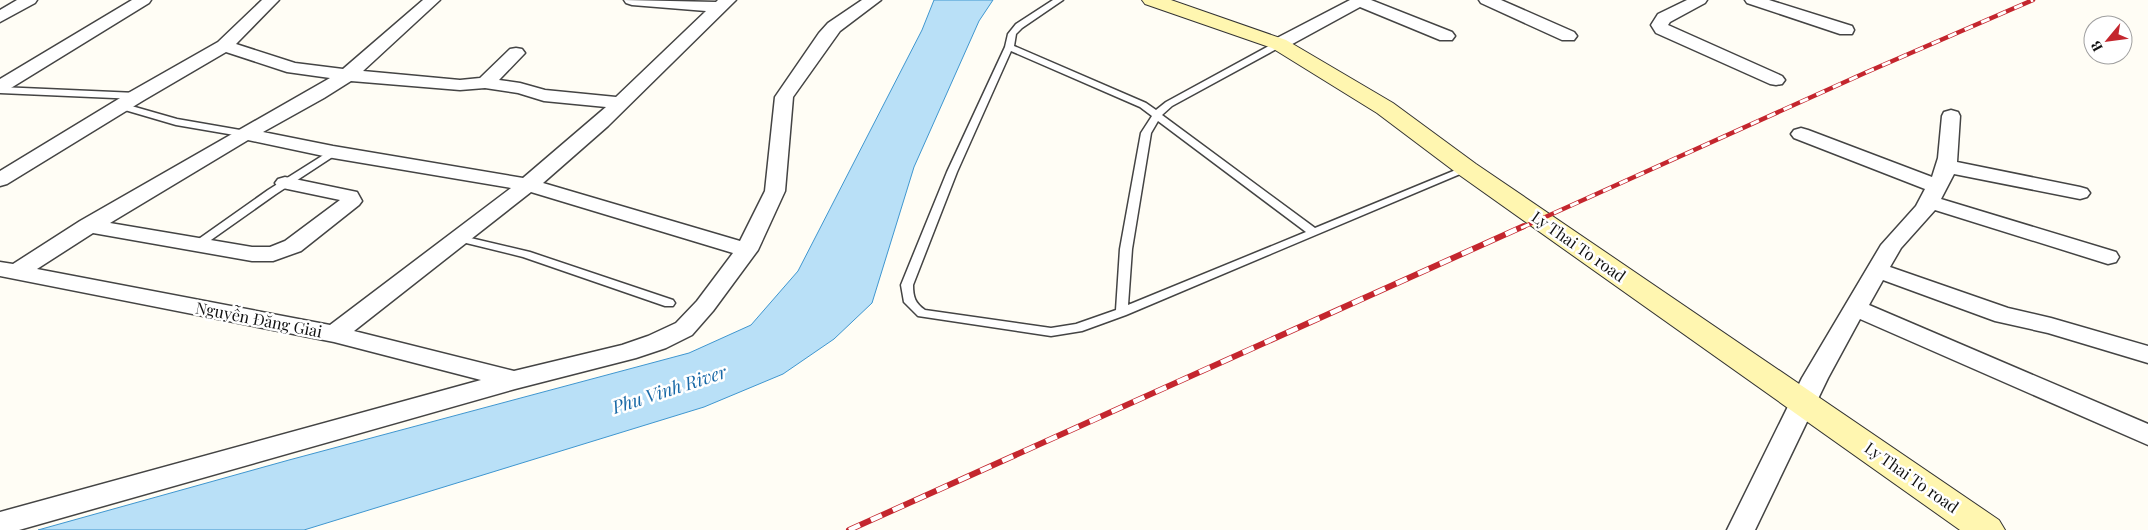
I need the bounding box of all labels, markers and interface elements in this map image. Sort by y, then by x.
north arrow [2083,15,2133,65]
text: B [2086,38,2107,55]
street label: Ly Thai To road [1528,206,1630,286]
street label: Nguyễn Đăng Giai [194,296,324,342]
water label: Phu Vinh River [608,359,730,419]
street label: Ly Thai To road [1861,437,1963,517]

